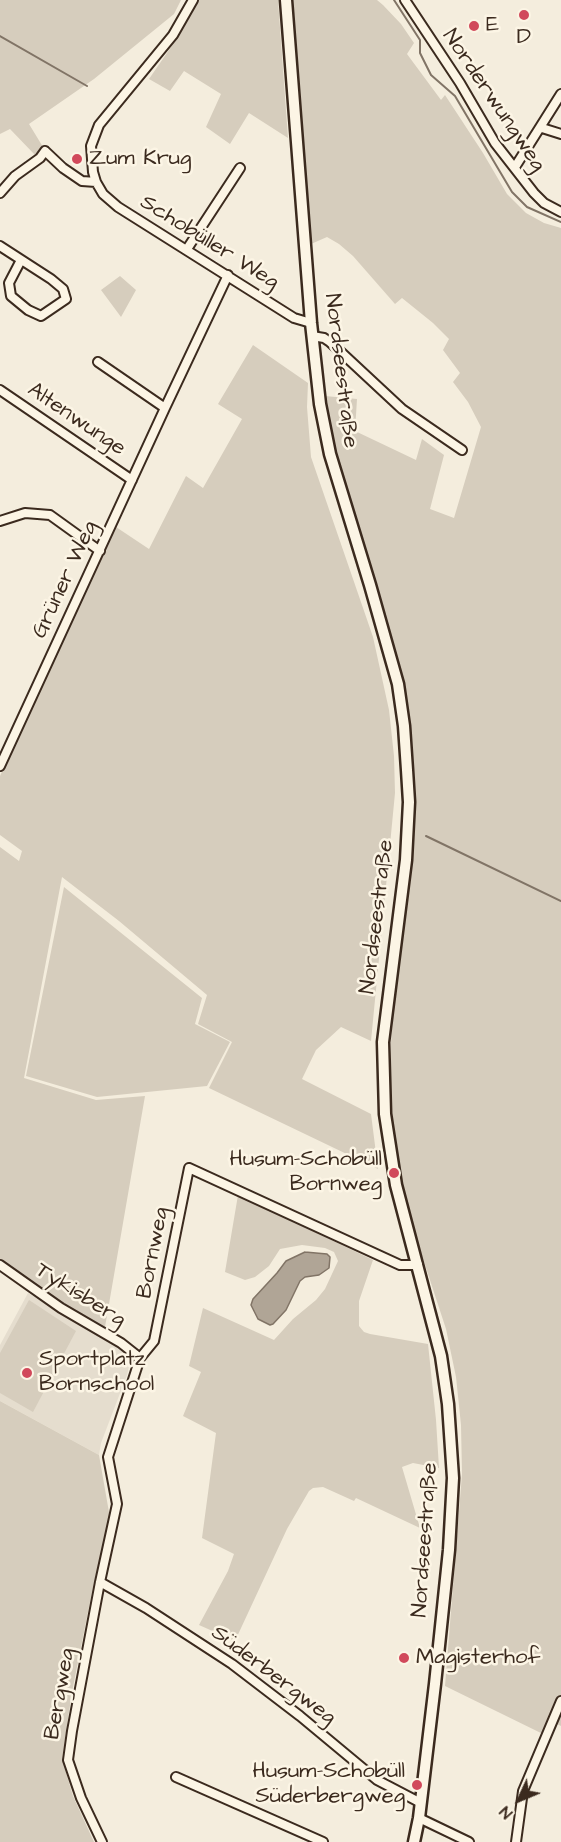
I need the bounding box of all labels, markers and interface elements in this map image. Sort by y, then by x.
marker: D [517,8,531,22]
place label: E [486,13,499,39]
marker: E [467,19,481,33]
street label: Norderwungweg [436,25,550,177]
place label: D [517,25,531,51]
place label: Zum Krug [89,146,191,172]
marker: Zum Krug [70,152,84,166]
street label: Schobüller Weg [135,190,283,296]
street label: Nordseestraße [317,292,363,450]
street label: Altenwunge [22,378,130,462]
street label: Grüner Weg [27,517,105,643]
street label: Nordseestraße [355,838,401,996]
place label: Husum-Schobüll Bornweg [230,1147,382,1198]
marker: Husum-Schobüll Bornweg [387,1166,401,1180]
street label: Bornweg [132,1205,176,1301]
street label: Tykisberg [30,1258,130,1334]
place label: Sportplatz Bornschool [39,1347,154,1398]
marker: Sportplatz Bornschool [20,1366,34,1380]
street label: Nordseestraße [407,1462,445,1618]
street label: Süderbergweg [205,1621,341,1731]
place label: Magisterhof [416,1645,540,1671]
street label: Bergweg [40,1646,82,1742]
marker: Magisterhof [397,1651,411,1665]
place label: Husum-Schobüll Süderbergweg [253,1759,405,1810]
north arrow [489,1770,549,1830]
marker: Husum-Schobüll Süderbergweg [410,1778,424,1792]
text: N [495,1801,517,1824]

